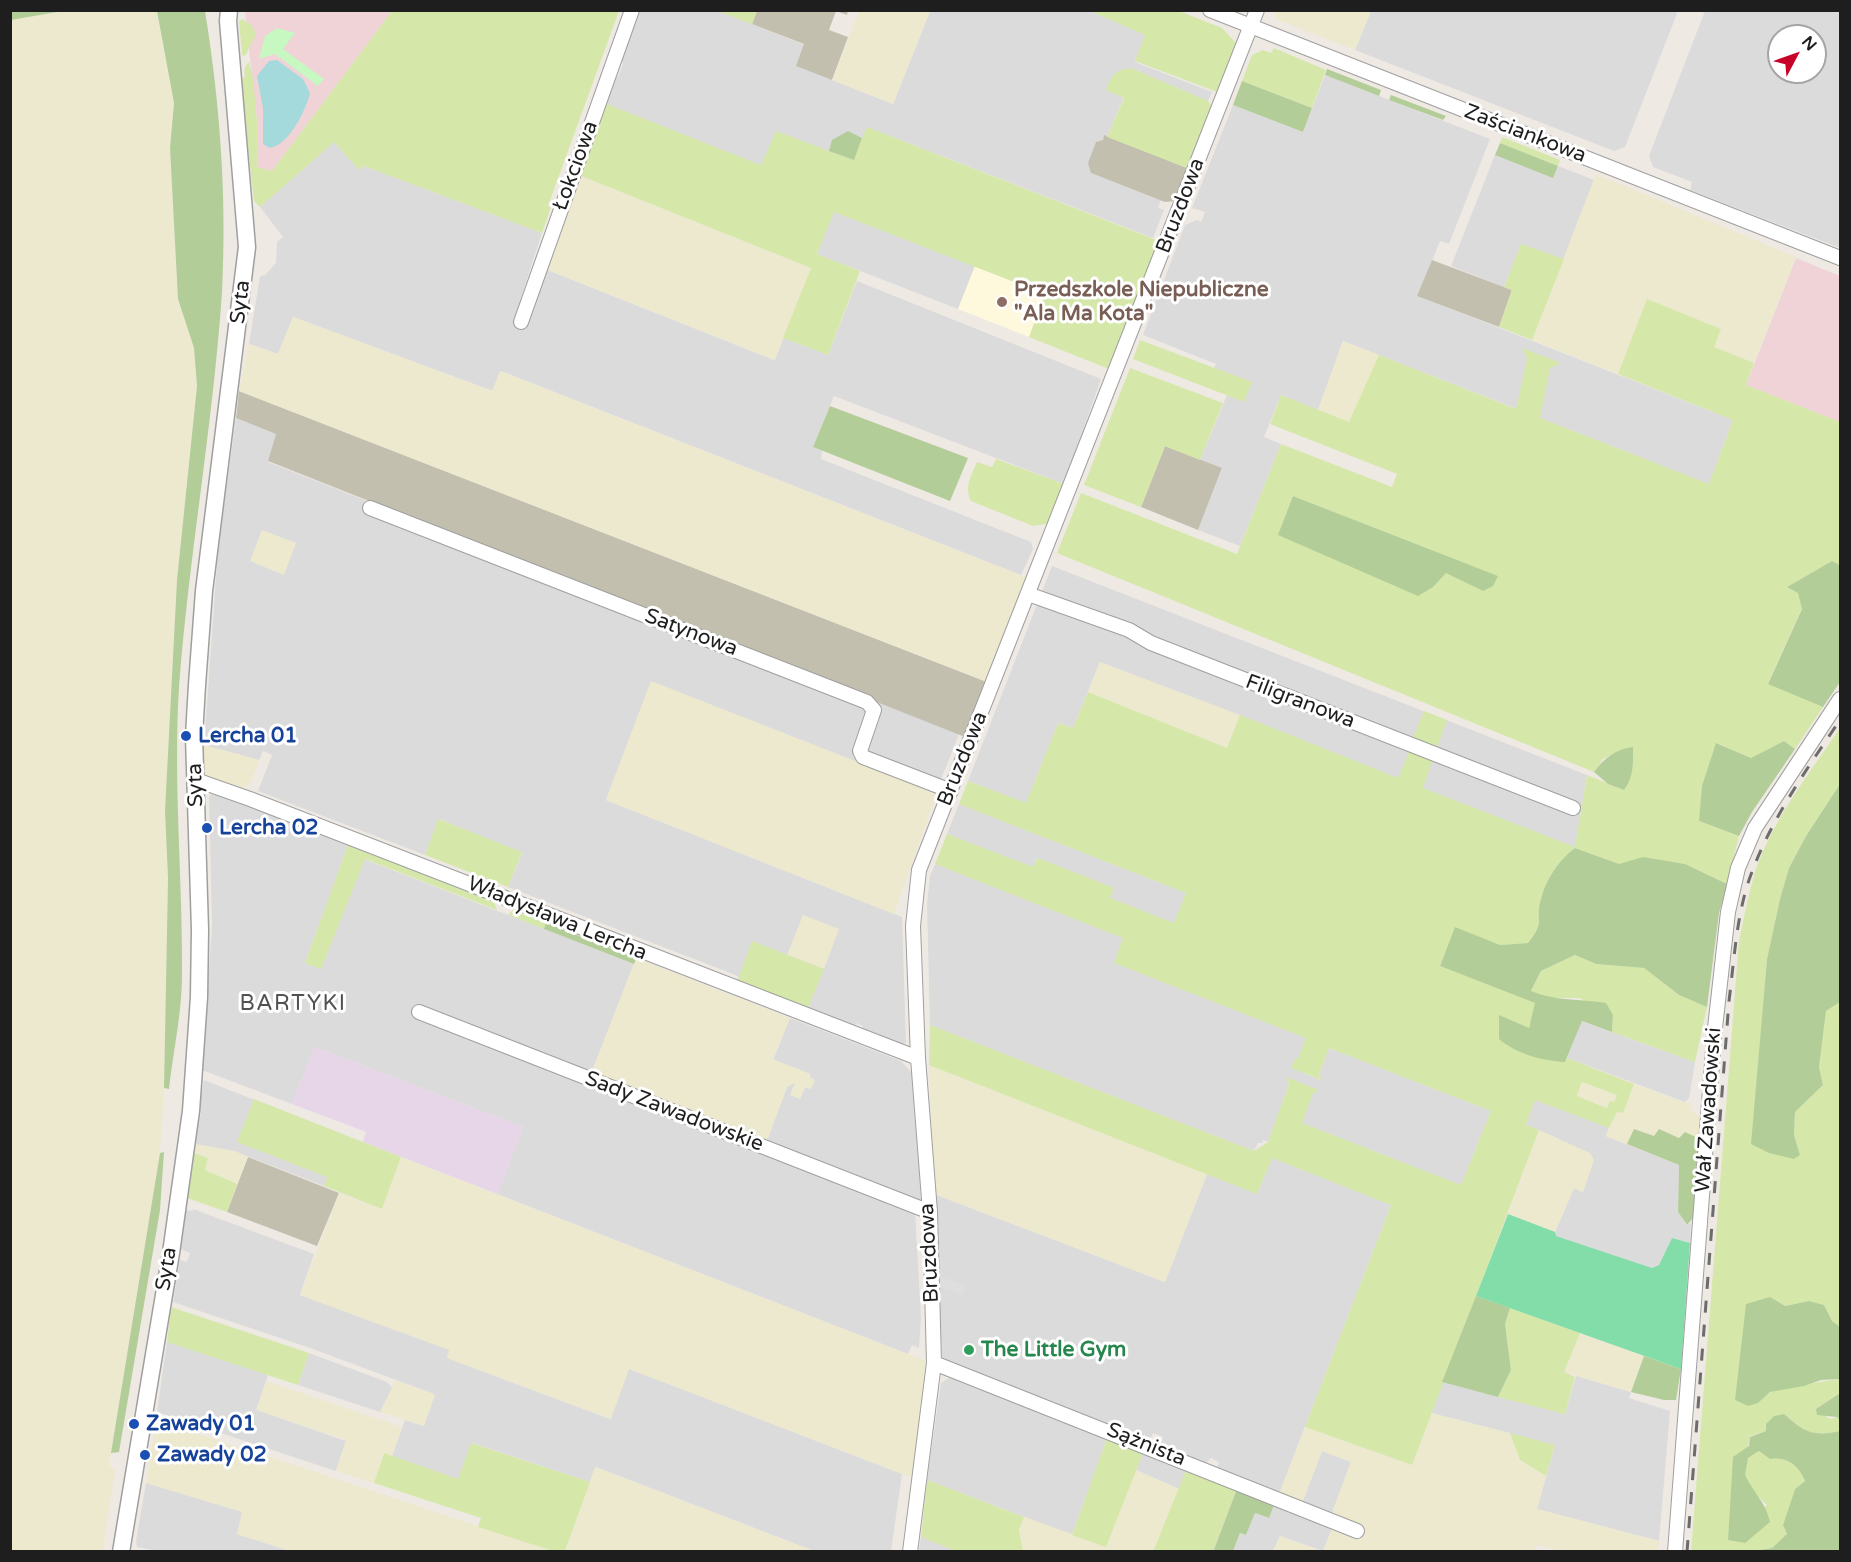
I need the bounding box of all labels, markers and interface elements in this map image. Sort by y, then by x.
north arrow [1767,24,1827,84]
text: N [1797,32,1821,55]
street label: Zaściankowa [1461,99,1589,169]
street label: Łokciowa [548,118,604,214]
street label: Bruzdowa [1151,155,1211,257]
place label: Przedszkole Niepubliczne "Ala Ma Kota" [1014,277,1269,327]
street label: Syta [226,279,256,325]
marker: Przedszkole Niepubliczne "Ala Ma Kota" [995,295,1009,309]
street label: Satynowa [641,604,741,662]
street label: Filigranowa [1242,670,1358,734]
street label: Bruzdowa [933,708,993,810]
place label: Lercha 01 [198,723,297,749]
marker: Lercha 01 [179,729,193,743]
street label: Syta [183,763,209,807]
place label: Lercha 02 [219,815,318,841]
marker: Lercha 02 [200,821,214,835]
street label: Władysława Lercha [464,871,650,967]
district label: BARTYKI [239,991,347,1017]
street label: Wał Zawadowski [1691,1026,1727,1194]
street label: Sady Zawadowskie [581,1066,767,1158]
street label: Bruzdowa [915,1202,945,1304]
street label: Syta [151,1245,183,1293]
place label: The Little Gym [981,1337,1126,1363]
marker: The Little Gym [962,1343,976,1357]
place label: Zawady 01 [146,1411,256,1437]
marker: Zawady 01 [127,1417,141,1431]
street label: Sążnista [1103,1418,1189,1472]
place label: Zawady 02 [157,1442,267,1468]
marker: Zawady 02 [138,1448,152,1462]

